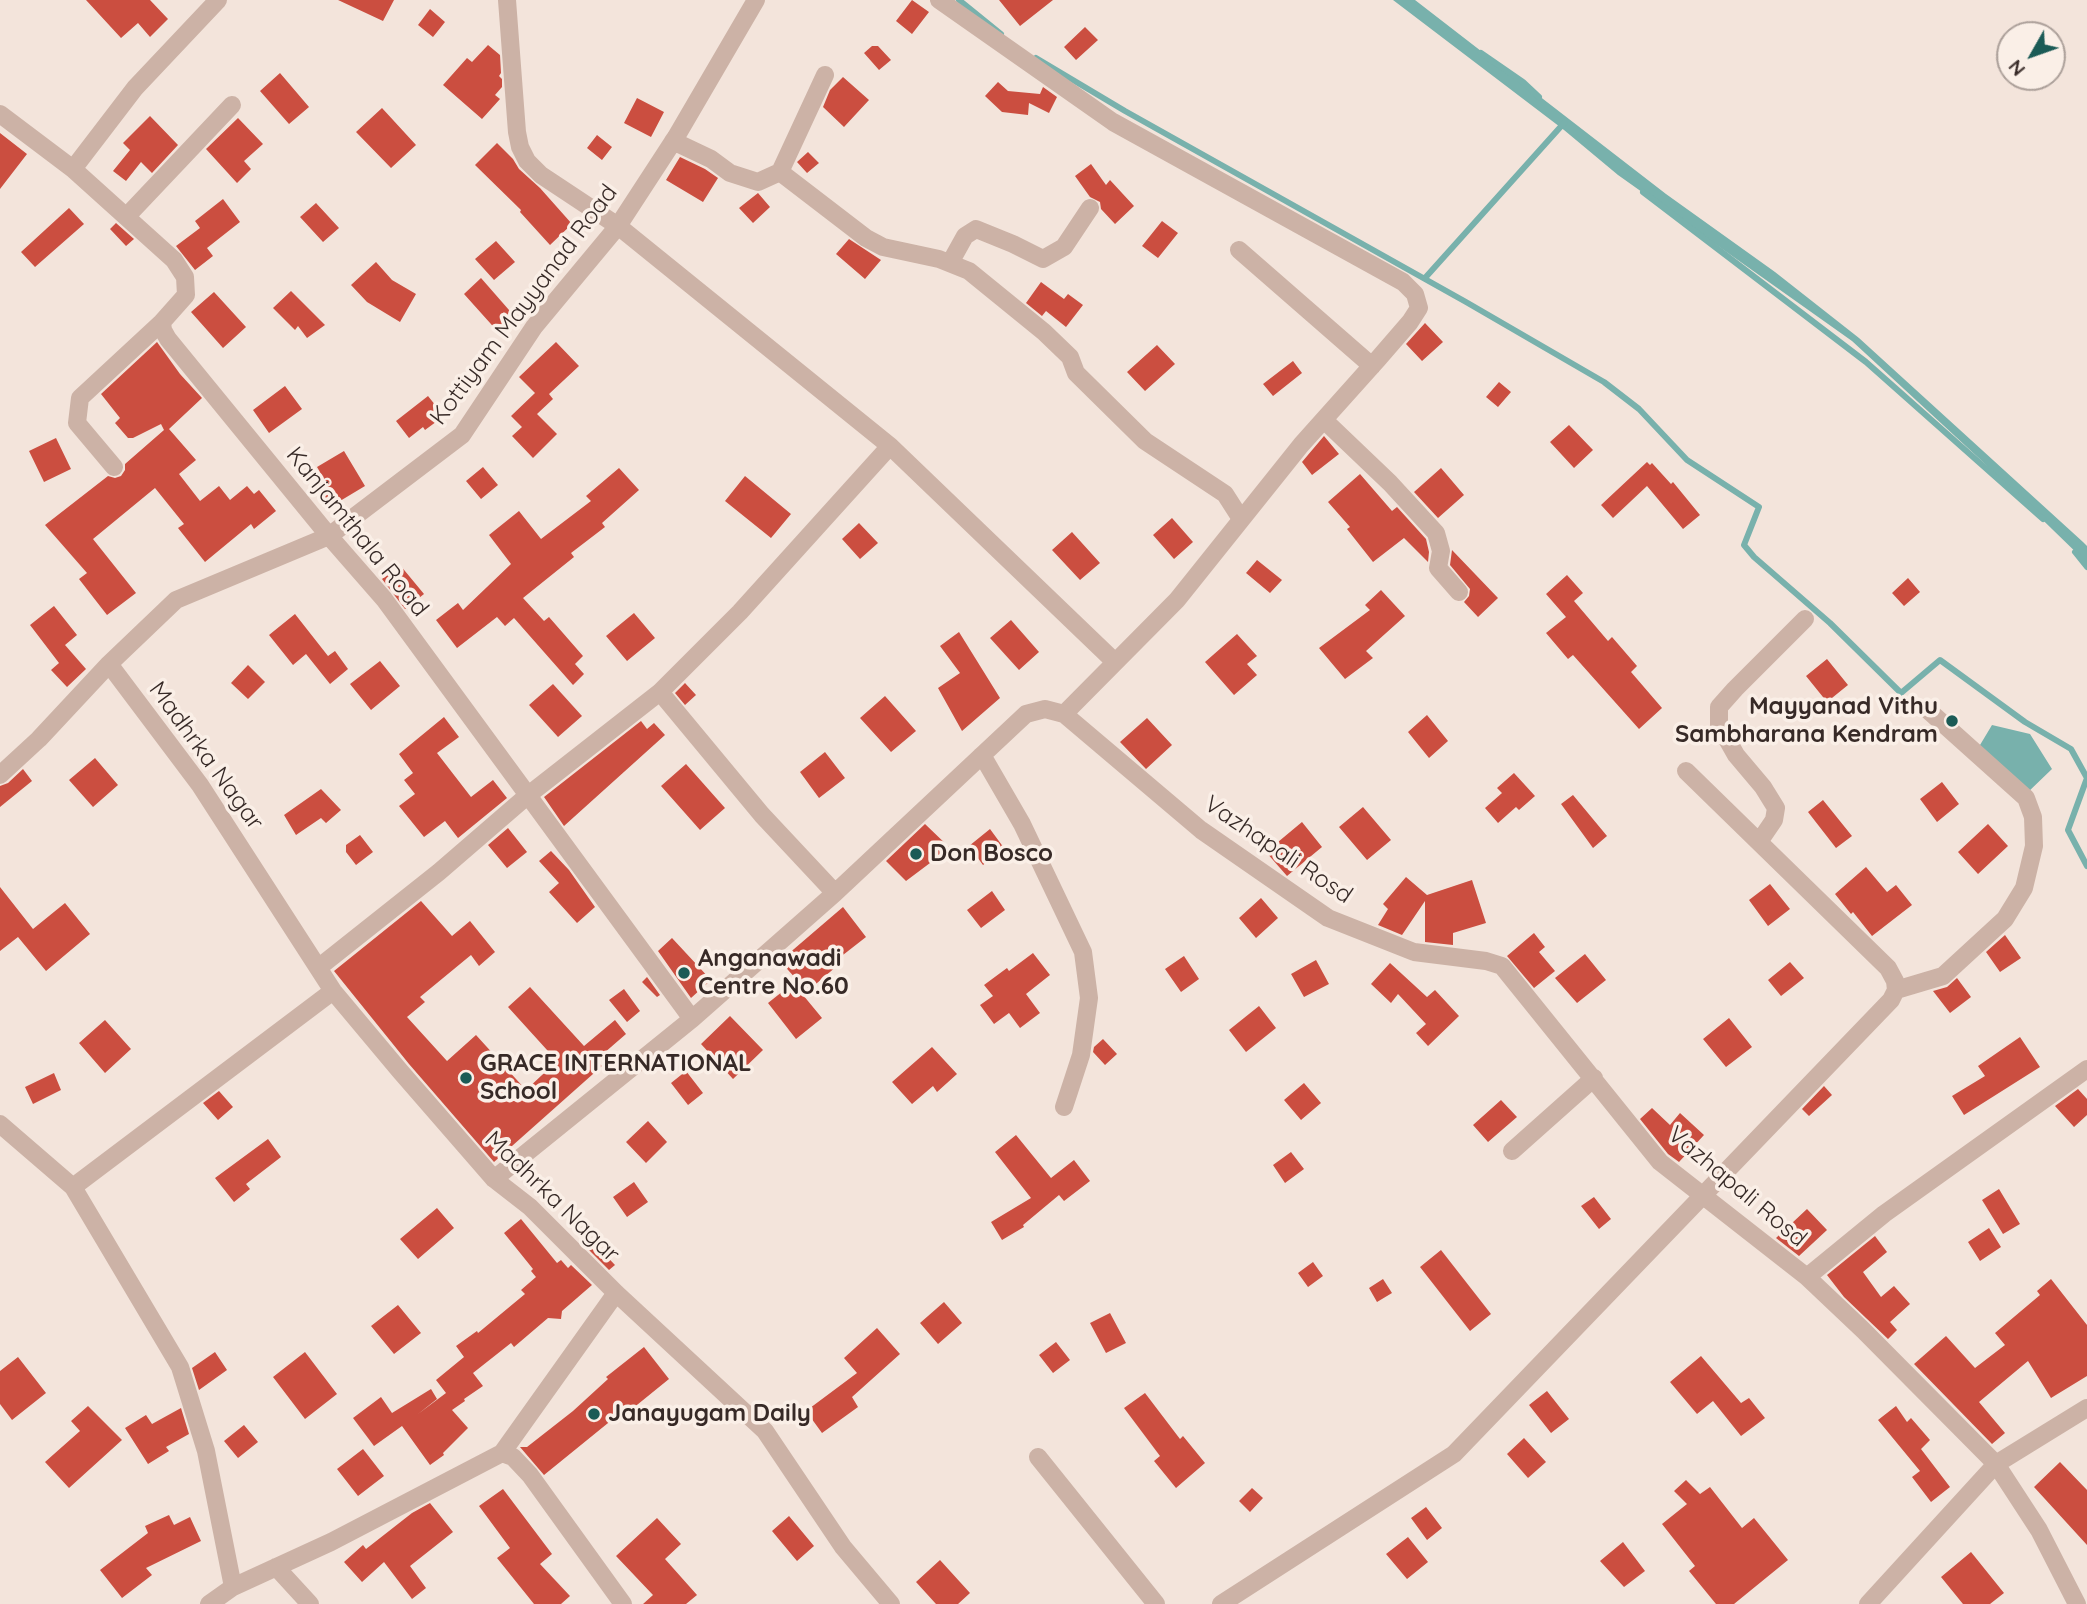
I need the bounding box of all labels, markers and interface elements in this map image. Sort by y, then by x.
north arrow [1996,21,2066,91]
text: N [2003,55,2030,81]
street label: Kottiyam Mayyanad Road [424,179,624,431]
street label: Kanjamthala Road [280,441,434,623]
street label: Madhrka Nagar [143,676,269,836]
place label: Mayyanad Vithu Sambharana Kendram [1675,693,1938,749]
marker: Mayyanad Vithu Sambharana Kendram [1944,713,1960,729]
street label: Vazhapali Rosd [1198,790,1358,910]
place label: Don Bosco [930,840,1053,868]
marker: Don Bosco [908,846,924,862]
place label: Anganawadi Centre No.60 [698,945,849,1001]
marker: Anganawadi Centre No.60 [676,965,692,981]
place label: GRACE INTERNATIONAL School [480,1050,751,1106]
marker: GRACE INTERNATIONAL School [458,1070,474,1086]
street label: Vazhapali Rosd [1662,1121,1812,1253]
street label: Madhrka Nagar [479,1125,625,1269]
place label: Janayugam Daily [608,1400,811,1428]
marker: Janayugam Daily [586,1406,602,1422]

